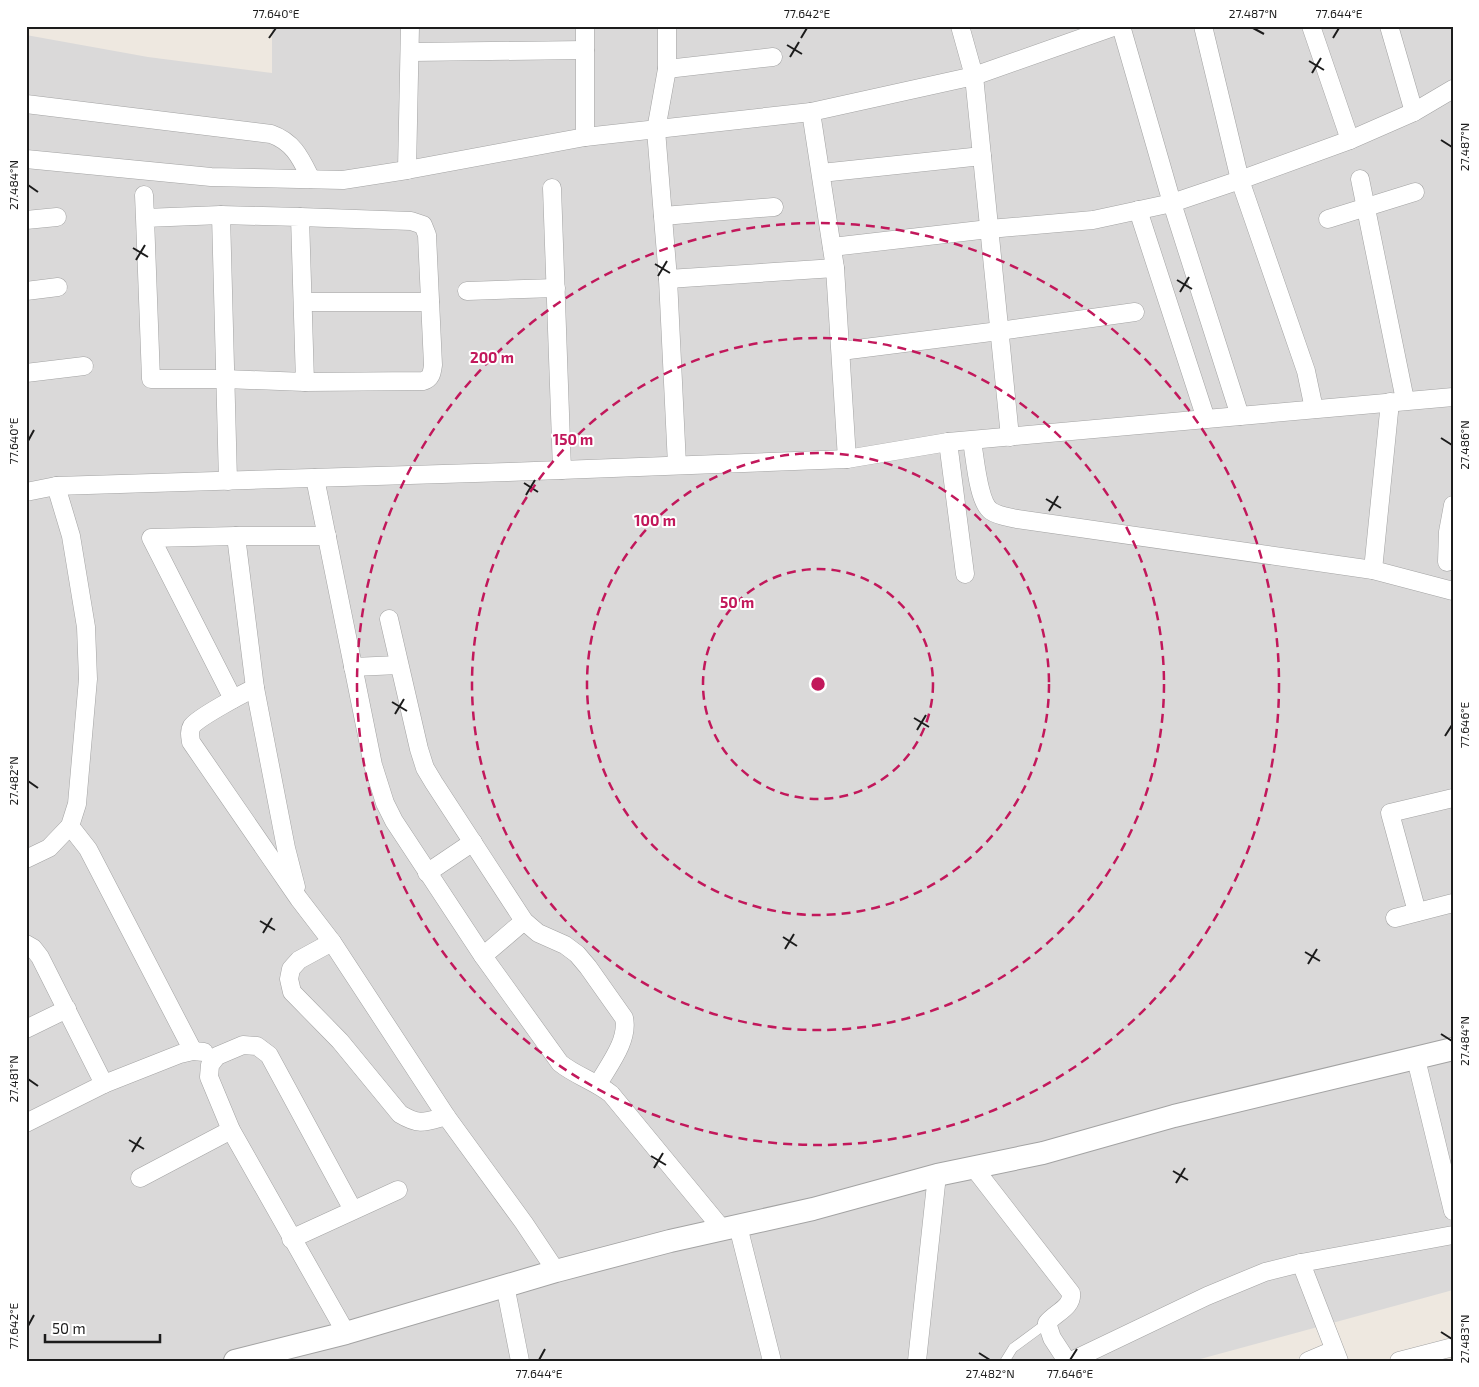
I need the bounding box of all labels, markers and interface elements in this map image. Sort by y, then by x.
text: 77.640°E [252,6,300,20]
text: 77.642°E [784,6,831,20]
text: 27.487°N [1229,6,1277,20]
text: 77.644°E [1315,6,1363,20]
text: 27.487°N [1457,123,1471,171]
text: 27.484°N [6,160,20,210]
text: 200 m [470,348,514,366]
text: 77.640°E [6,417,20,465]
text: 27.486°N [1457,420,1471,470]
text: 150 m [553,430,593,448]
text: 100 m [634,511,676,529]
text: 50 m [720,593,754,611]
centre of rings [809,675,827,693]
text: 77.646°E [1457,701,1471,748]
text: 27.482°N [6,756,20,806]
text: 27.484°N [1457,1016,1471,1066]
text: 27.481°N [6,1055,20,1103]
text: 77.642°E [6,1302,20,1349]
scale bar [45,1312,160,1344]
text: 27.483°N [1457,1314,1471,1364]
text: 50 m [52,1319,86,1337]
text: 77.644°E [515,1366,563,1380]
text: 27.482°N [965,1366,1015,1380]
text: 77.646°E [1047,1366,1094,1380]

